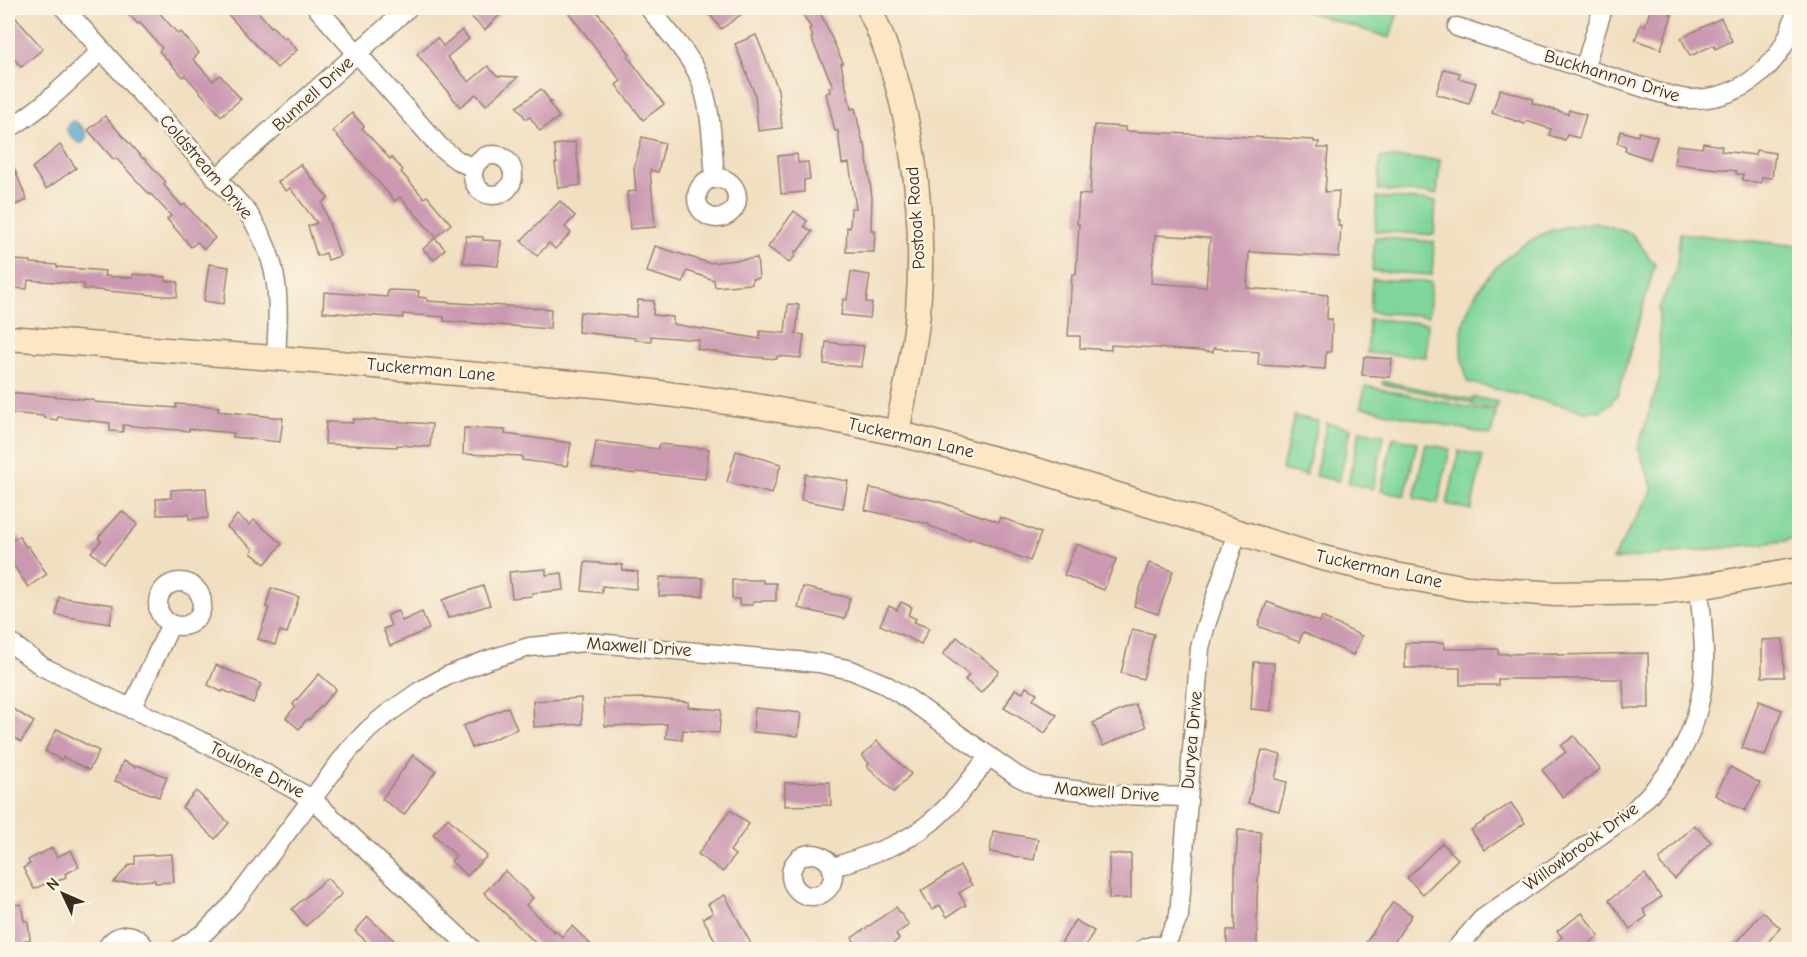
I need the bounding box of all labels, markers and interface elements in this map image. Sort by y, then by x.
street label: Buckhannon Drive [1542,45,1682,107]
street label: Bunnell Drive [268,52,358,136]
street label: Coldstream Drive [155,111,257,223]
street label: Postoak Road [902,166,930,270]
street label: Tuckerman Lane [366,354,496,386]
street label: Tuckerman Lane [846,413,976,463]
street label: Tuckerman Lane [1314,545,1444,593]
street label: Maxwell Drive [586,633,692,661]
street label: Duryea Drive [1177,690,1207,790]
street label: Toulone Drive [206,737,308,803]
street label: Maxwell Drive [1054,778,1160,806]
street label: Willowbrook Drive [1520,798,1642,896]
north arrow [33,864,93,924]
text: N [43,874,63,894]

